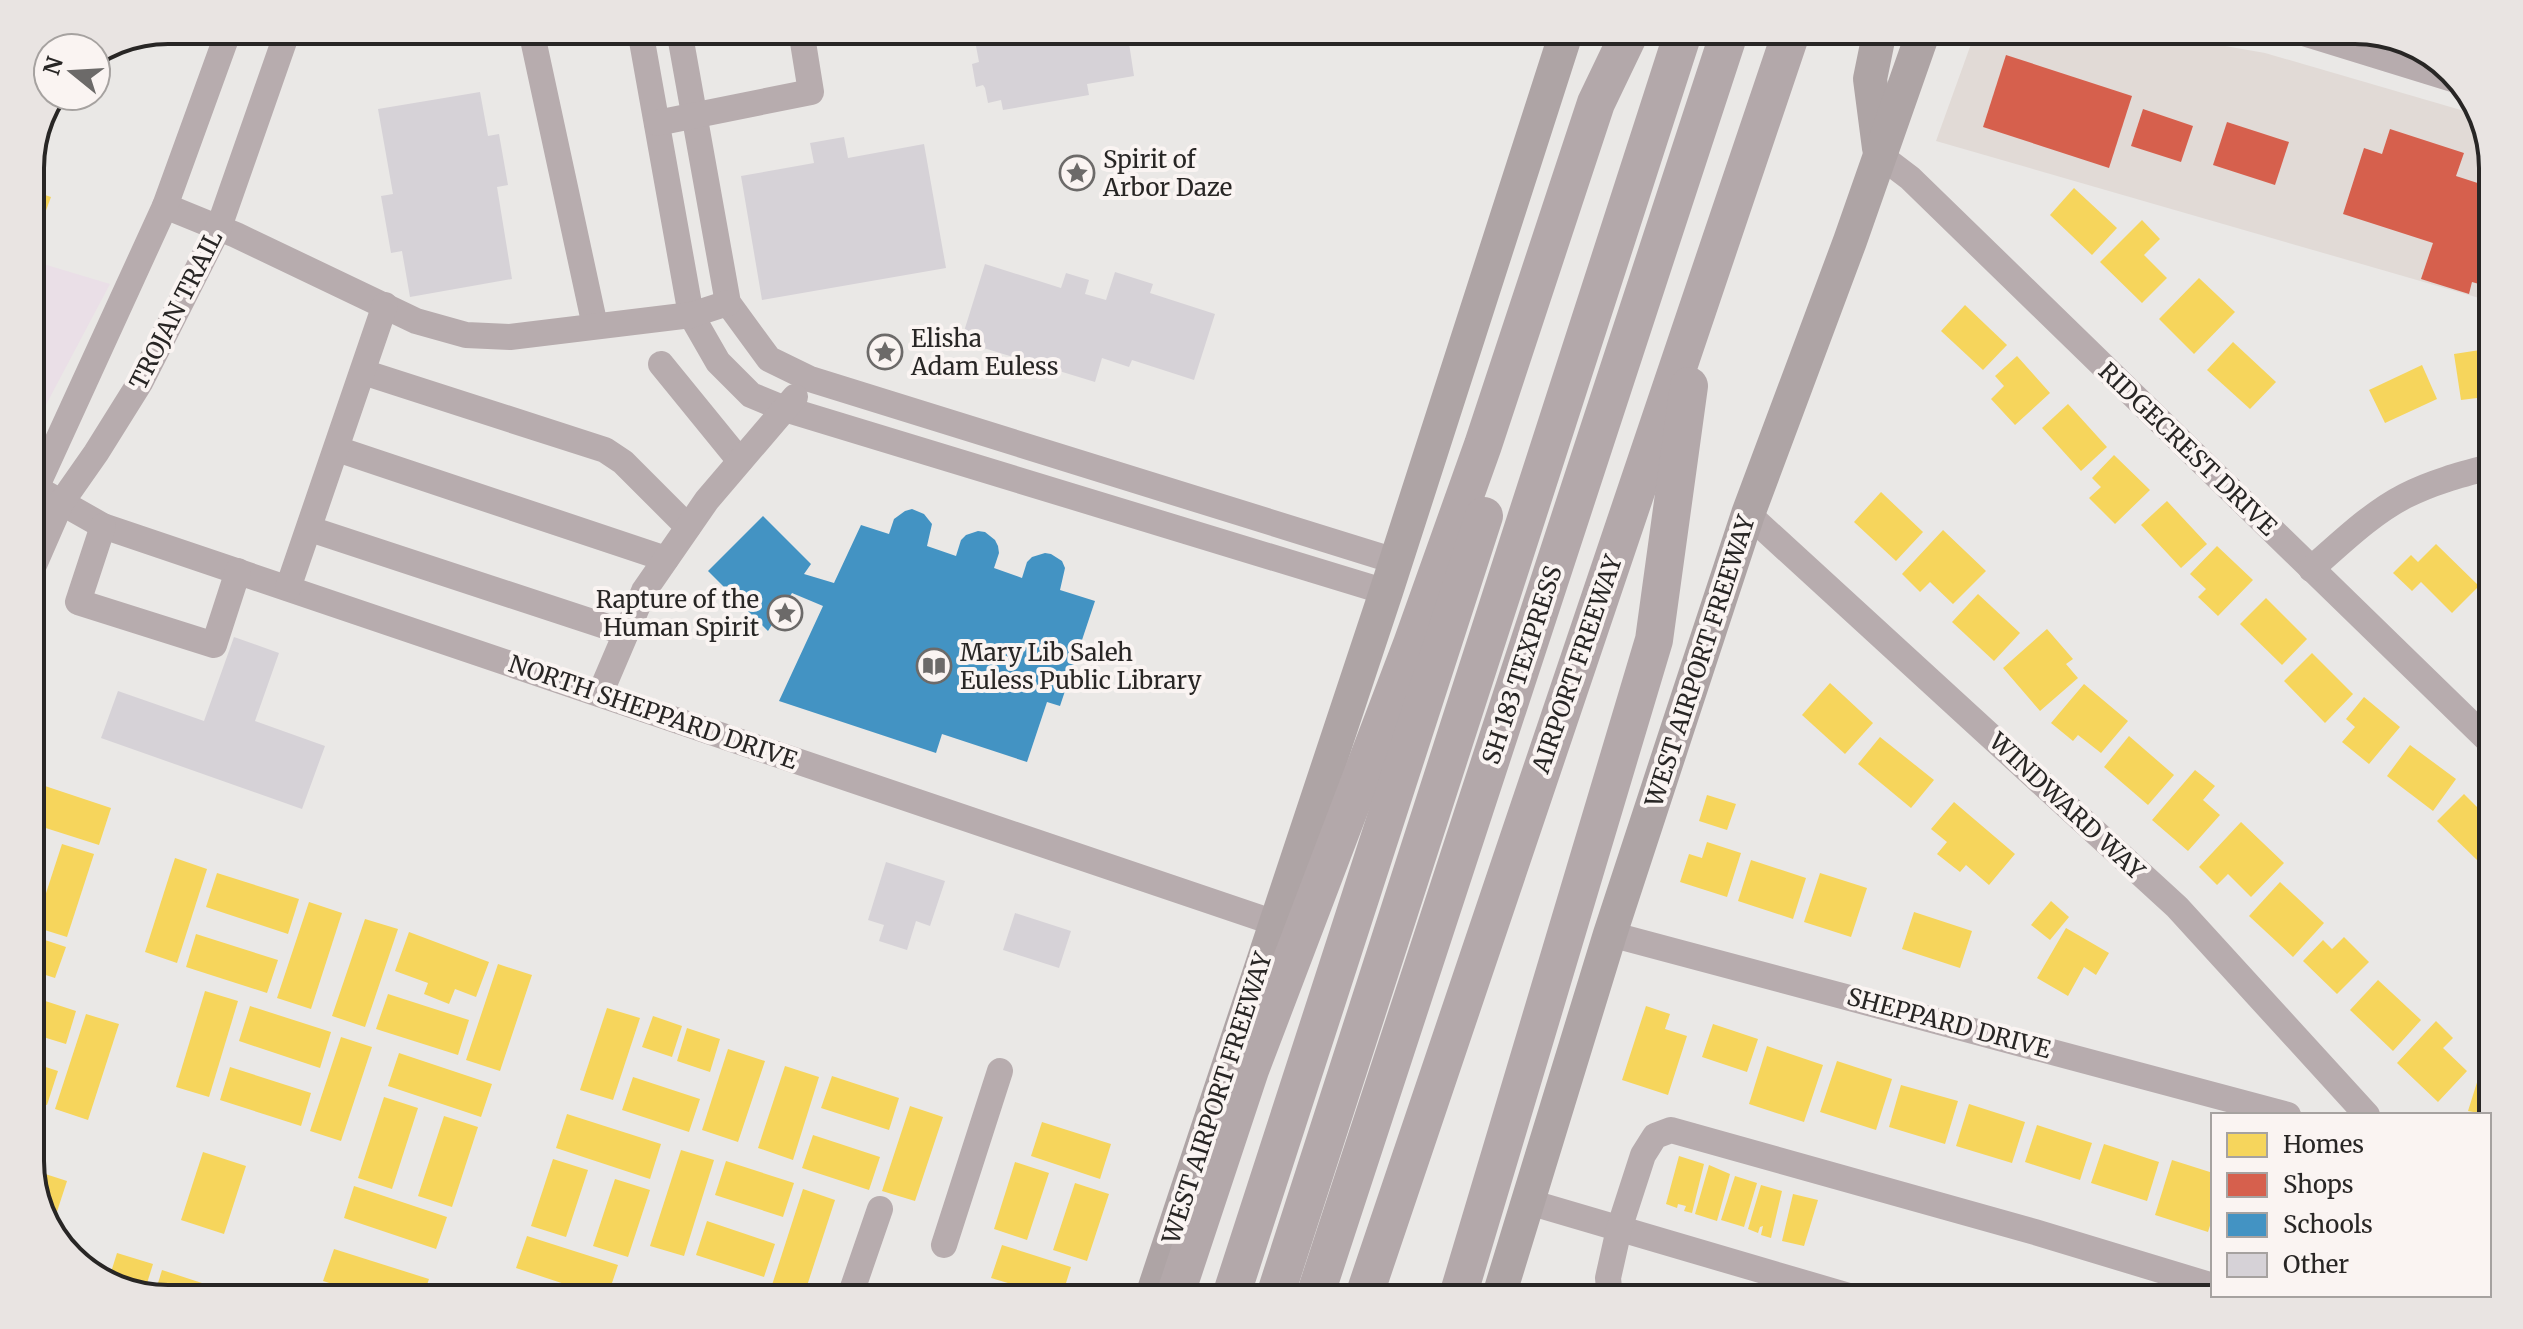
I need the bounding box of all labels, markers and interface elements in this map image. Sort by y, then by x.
north arrow [32,32,112,112]
text: N [37,53,69,78]
place label: Spirit of Arbor Daze [1102,144,1232,203]
place icon: Spirit of Arbor Daze [1058,154,1096,192]
street label: TROJAN TRAIL [123,225,229,395]
place label: Elisha Adam Euless [910,323,1059,382]
place icon: Elisha Adam Euless [866,333,904,371]
street label: RIDGECREST DRIVE [2092,356,2284,543]
street label: WEST AIRPORT FREEWAY [1638,511,1762,812]
street label: AIRPORT FREEWAY [1525,550,1629,778]
street label: SH 183 TEXPRESS [1475,562,1569,768]
place label: Rapture of the Human Spirit [596,584,760,643]
place icon: Rapture of the Human Spirit [766,594,804,632]
place label: Mary Lib Saleh Euless Public Library [960,637,1202,696]
library icon: Mary Lib Saleh Euless Public Library [915,647,953,685]
street label: NORTH SHEPPARD DRIVE [505,648,802,776]
street label: WINDWARD WAY [1982,725,2152,886]
street label: WEST AIRPORT FREEWAY [1155,948,1279,1249]
street label: SHEPPARD DRIVE [1844,981,2055,1065]
legend [2211,1113,2491,1297]
text: Homes [2283,1129,2364,1160]
text: Shops [2283,1169,2354,1200]
text: Schools [2283,1209,2373,1240]
text: Other [2283,1249,2349,1280]

